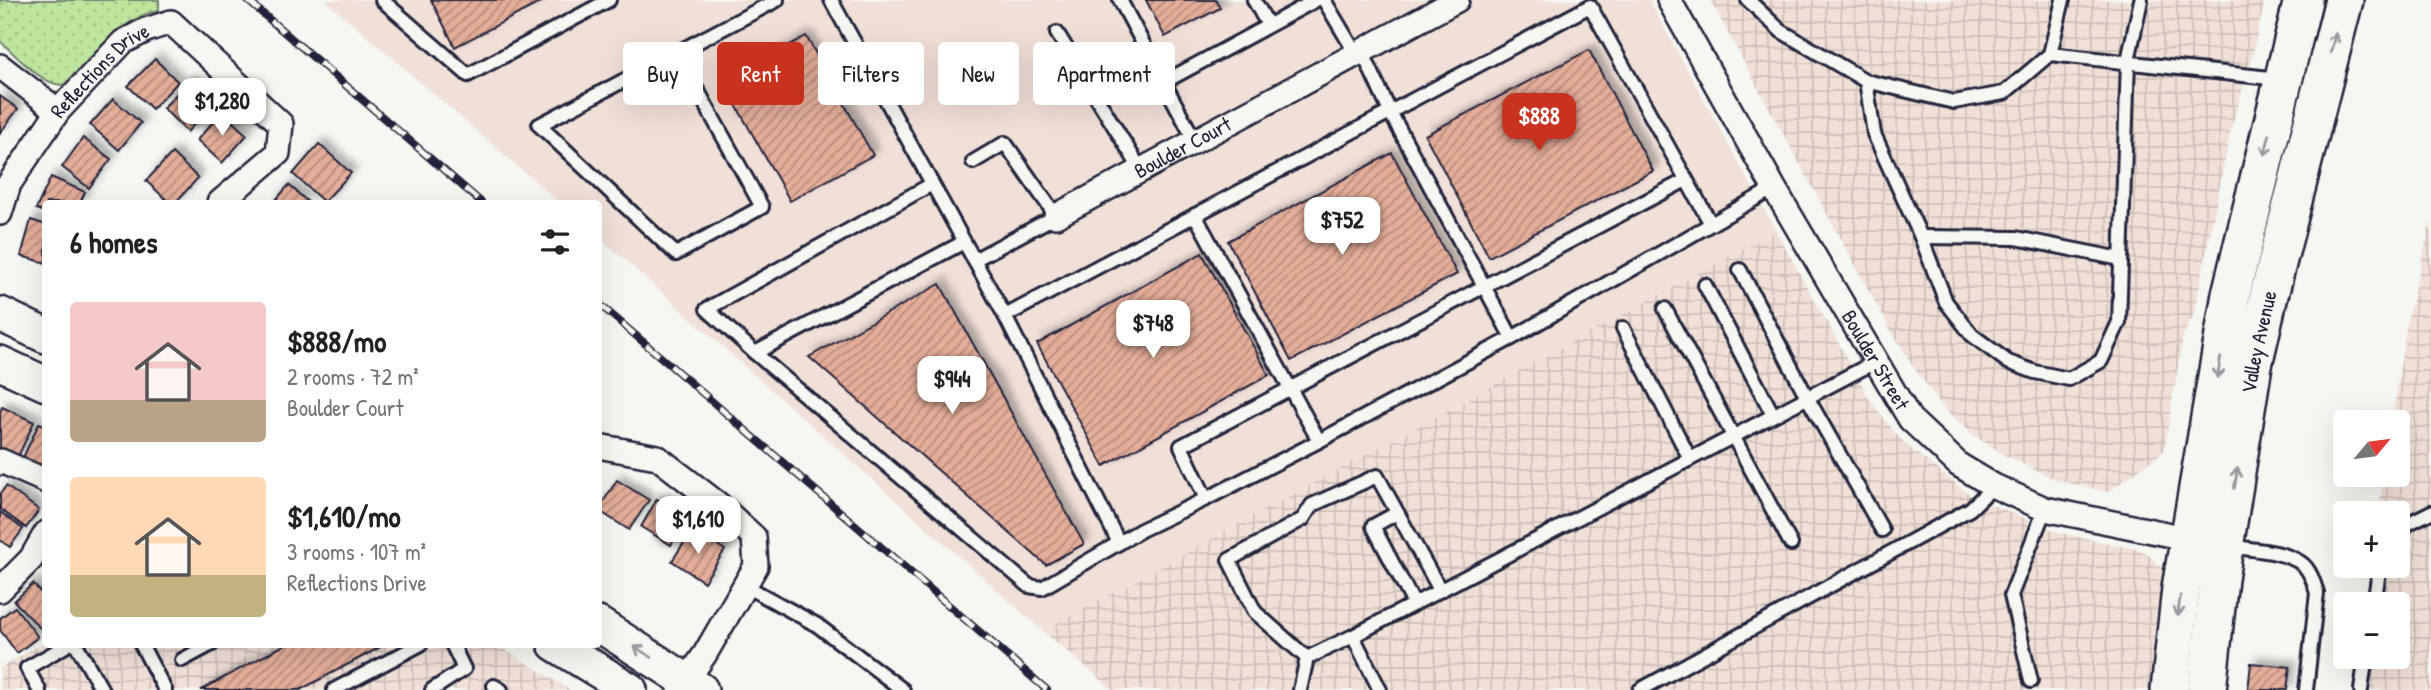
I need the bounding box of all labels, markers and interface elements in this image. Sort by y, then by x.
street label: Reflections Drive [43,16,154,123]
one-way arrow [2327,32,2340,55]
chip: Buy [623,42,703,105]
chip: Rent [717,42,804,105]
chip: Filters [818,42,924,105]
chip: New [938,42,1019,105]
chip: Apartment [1033,42,1175,105]
pin: $1,280 [165,78,279,138]
text: $1,280 [194,85,250,116]
pin: $888 [1498,94,1580,153]
text: $888 [1518,100,1560,131]
street label: Boulder Court [1129,109,1237,185]
one-way arrow [2260,134,2273,156]
pin: $752 [1301,198,1383,257]
text: $752 [1320,204,1364,235]
text: 6 homes [70,222,157,262]
icon: filters [536,223,574,261]
street label: Valley Avenue [2234,287,2284,395]
pin: $748 [1112,300,1194,360]
street label: Boulder Street [1835,304,1917,416]
text: $748 [1132,307,1174,338]
text: $888/mo [287,321,386,361]
icon: home [126,330,210,414]
pin: $944 [911,356,993,416]
one-way arrow [2212,356,2225,379]
text: 2 rooms · 72 m² [287,361,419,392]
text: $944 [933,363,971,394]
text: Boulder Court [287,392,403,423]
north arrow [2333,410,2410,486]
map controls [2333,410,2410,669]
one-way arrow [2229,467,2242,490]
text: $1,610/mo [287,496,401,536]
pin: $1,610 [641,496,755,556]
button: + [2333,501,2410,578]
text: $1,610 [672,503,724,534]
icon: home [126,505,210,589]
text: 3 rooms · 107 m² [287,536,426,567]
text: Reflections Drive [287,567,427,598]
button: − [2333,592,2410,669]
one-way arrow [2173,594,2186,617]
one-way arrow [633,645,653,659]

